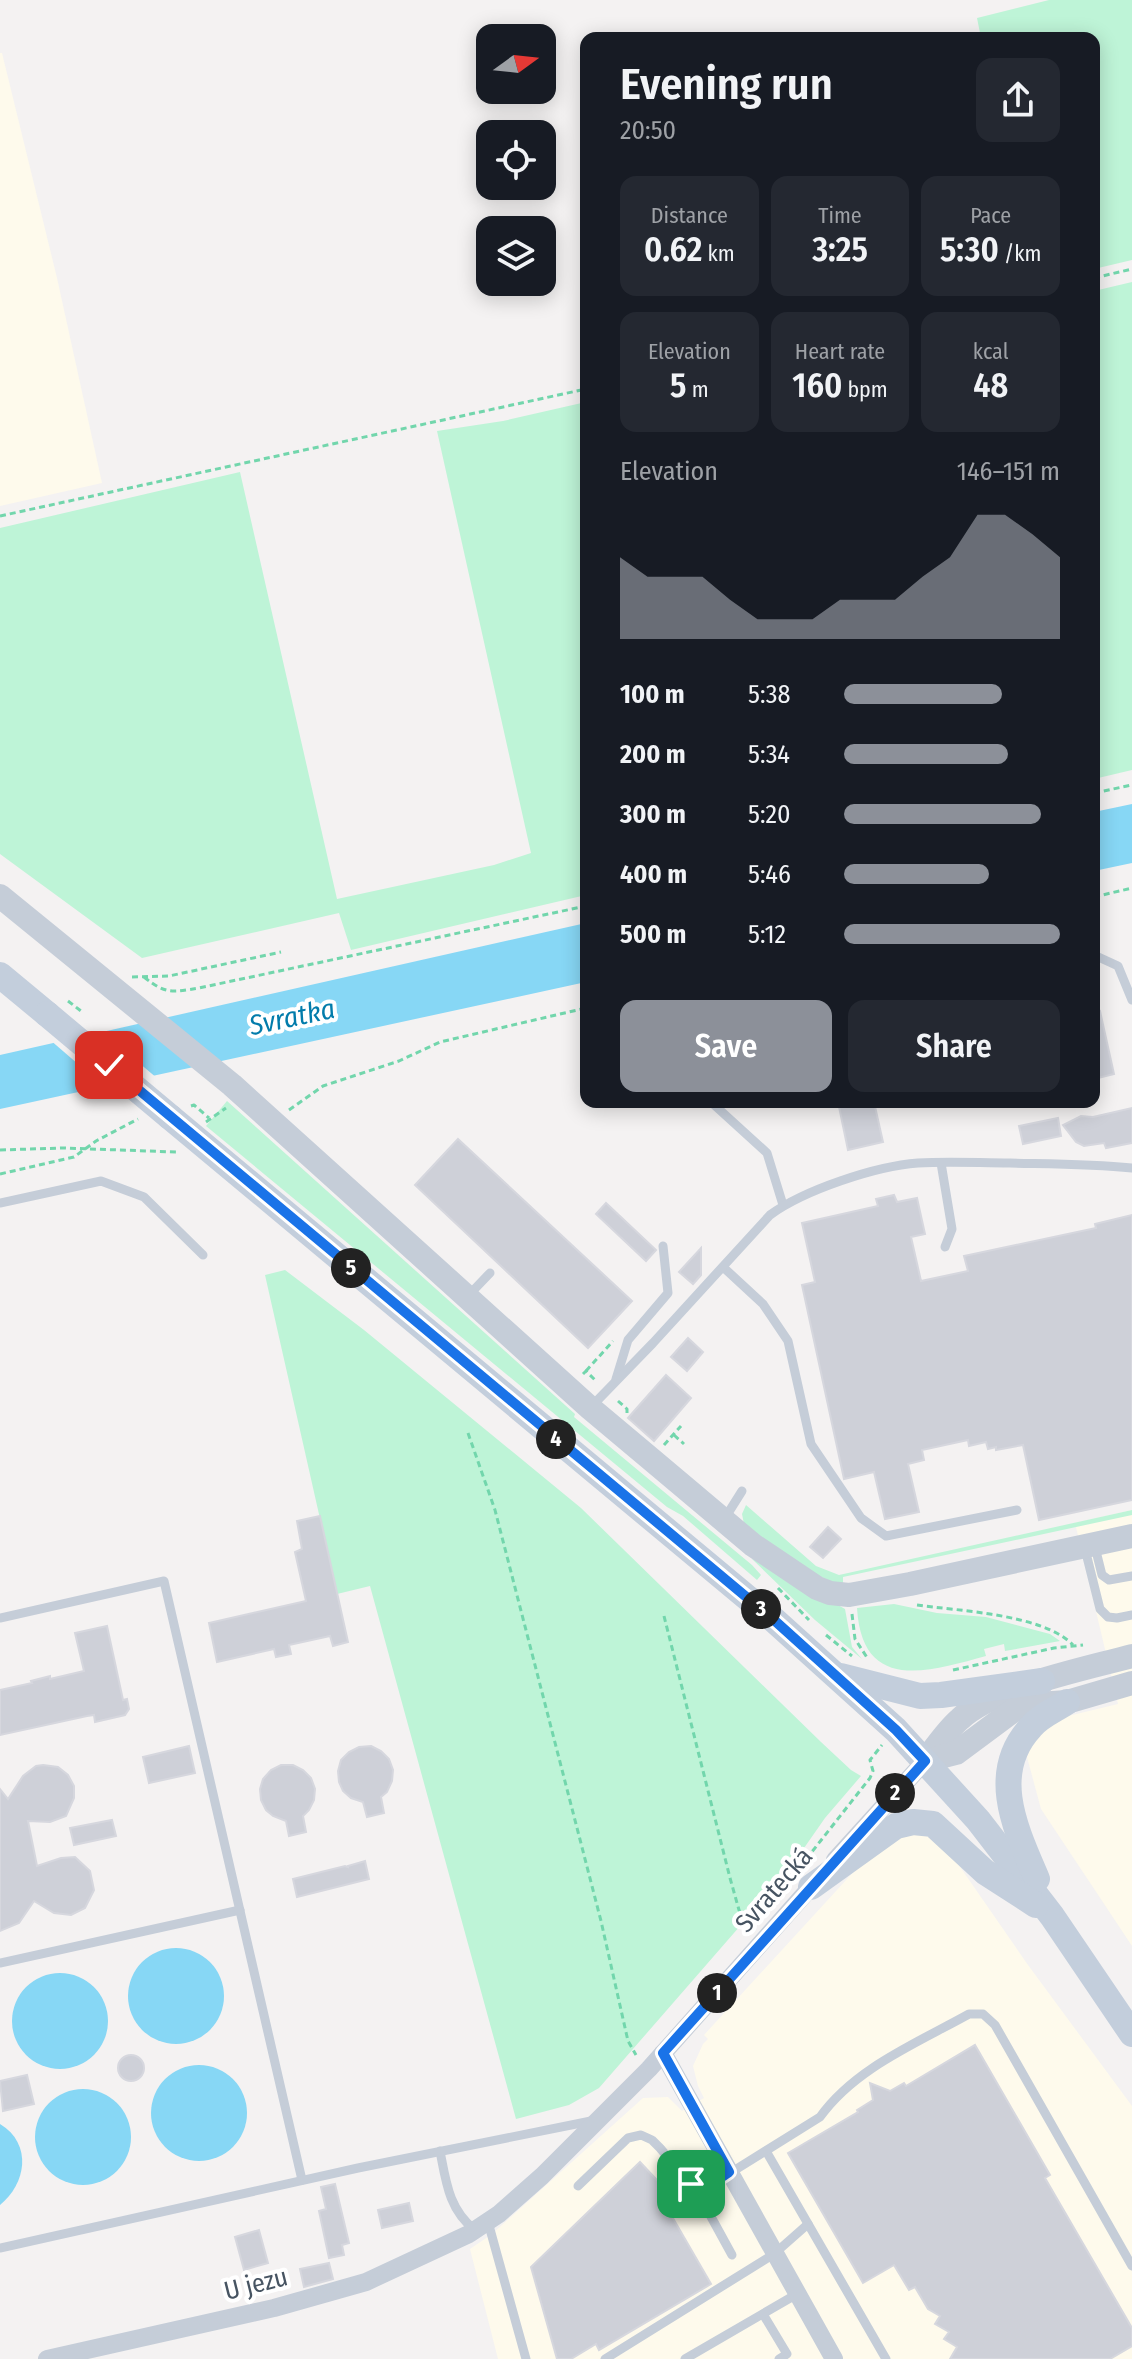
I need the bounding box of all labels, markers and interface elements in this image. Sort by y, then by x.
north arrow [476,24,556,104]
map controls [476,24,556,296]
text: Evening run [620,58,833,111]
button: share [976,58,1060,142]
text: 20:50 [620,115,676,146]
button: locate [476,120,556,200]
text: Distance [651,202,728,229]
text: Time [818,202,862,229]
text: Pace [970,202,1011,229]
button: layers [476,216,556,296]
text: 0.62 [644,229,702,270]
text: 3:25 [812,229,868,270]
text: 5:30 [940,229,999,270]
text: km [702,240,735,267]
text: /km [999,240,1041,267]
text: Elevation [648,338,731,365]
text: Heart rate [795,338,885,365]
text: kcal [973,338,1008,365]
text: 5 [670,365,687,406]
text: 160 [792,365,842,406]
text: 48 [973,365,1008,406]
text: m [687,376,709,403]
text: bpm [842,376,888,403]
text: Elevation [620,456,718,487]
text: 146–151 m [957,456,1060,487]
text: 100 m [620,679,685,710]
text: 5:38 [748,679,790,710]
text: 200 m [620,739,686,770]
text: 5:34 [748,739,790,770]
text: 300 m [620,799,686,830]
text: 5:20 [748,799,790,830]
text: 400 m [620,859,687,890]
text: 5:46 [748,859,791,890]
text: 500 m [620,919,686,950]
text: 5:12 [748,919,786,950]
water label: Svratka [245,992,338,1042]
button: Save [620,1000,832,1092]
button: Share [848,1000,1060,1092]
pin [75,1031,143,1099]
icon: check [87,1043,131,1087]
pin: 5 [331,1248,371,1288]
text: 5 [346,1254,356,1281]
pin: 4 [536,1419,576,1459]
text: 4 [550,1425,562,1452]
pin: 3 [741,1589,781,1629]
text: 3 [756,1595,766,1622]
pin: 2 [875,1773,915,1813]
text: 2 [890,1779,900,1806]
street label: Svratecká [729,1841,819,1939]
pin: 1 [697,1973,737,2013]
text: 1 [712,1979,722,2006]
pin [657,2150,725,2218]
icon: arrive [669,2162,713,2206]
street label: U jezu [221,2261,291,2307]

